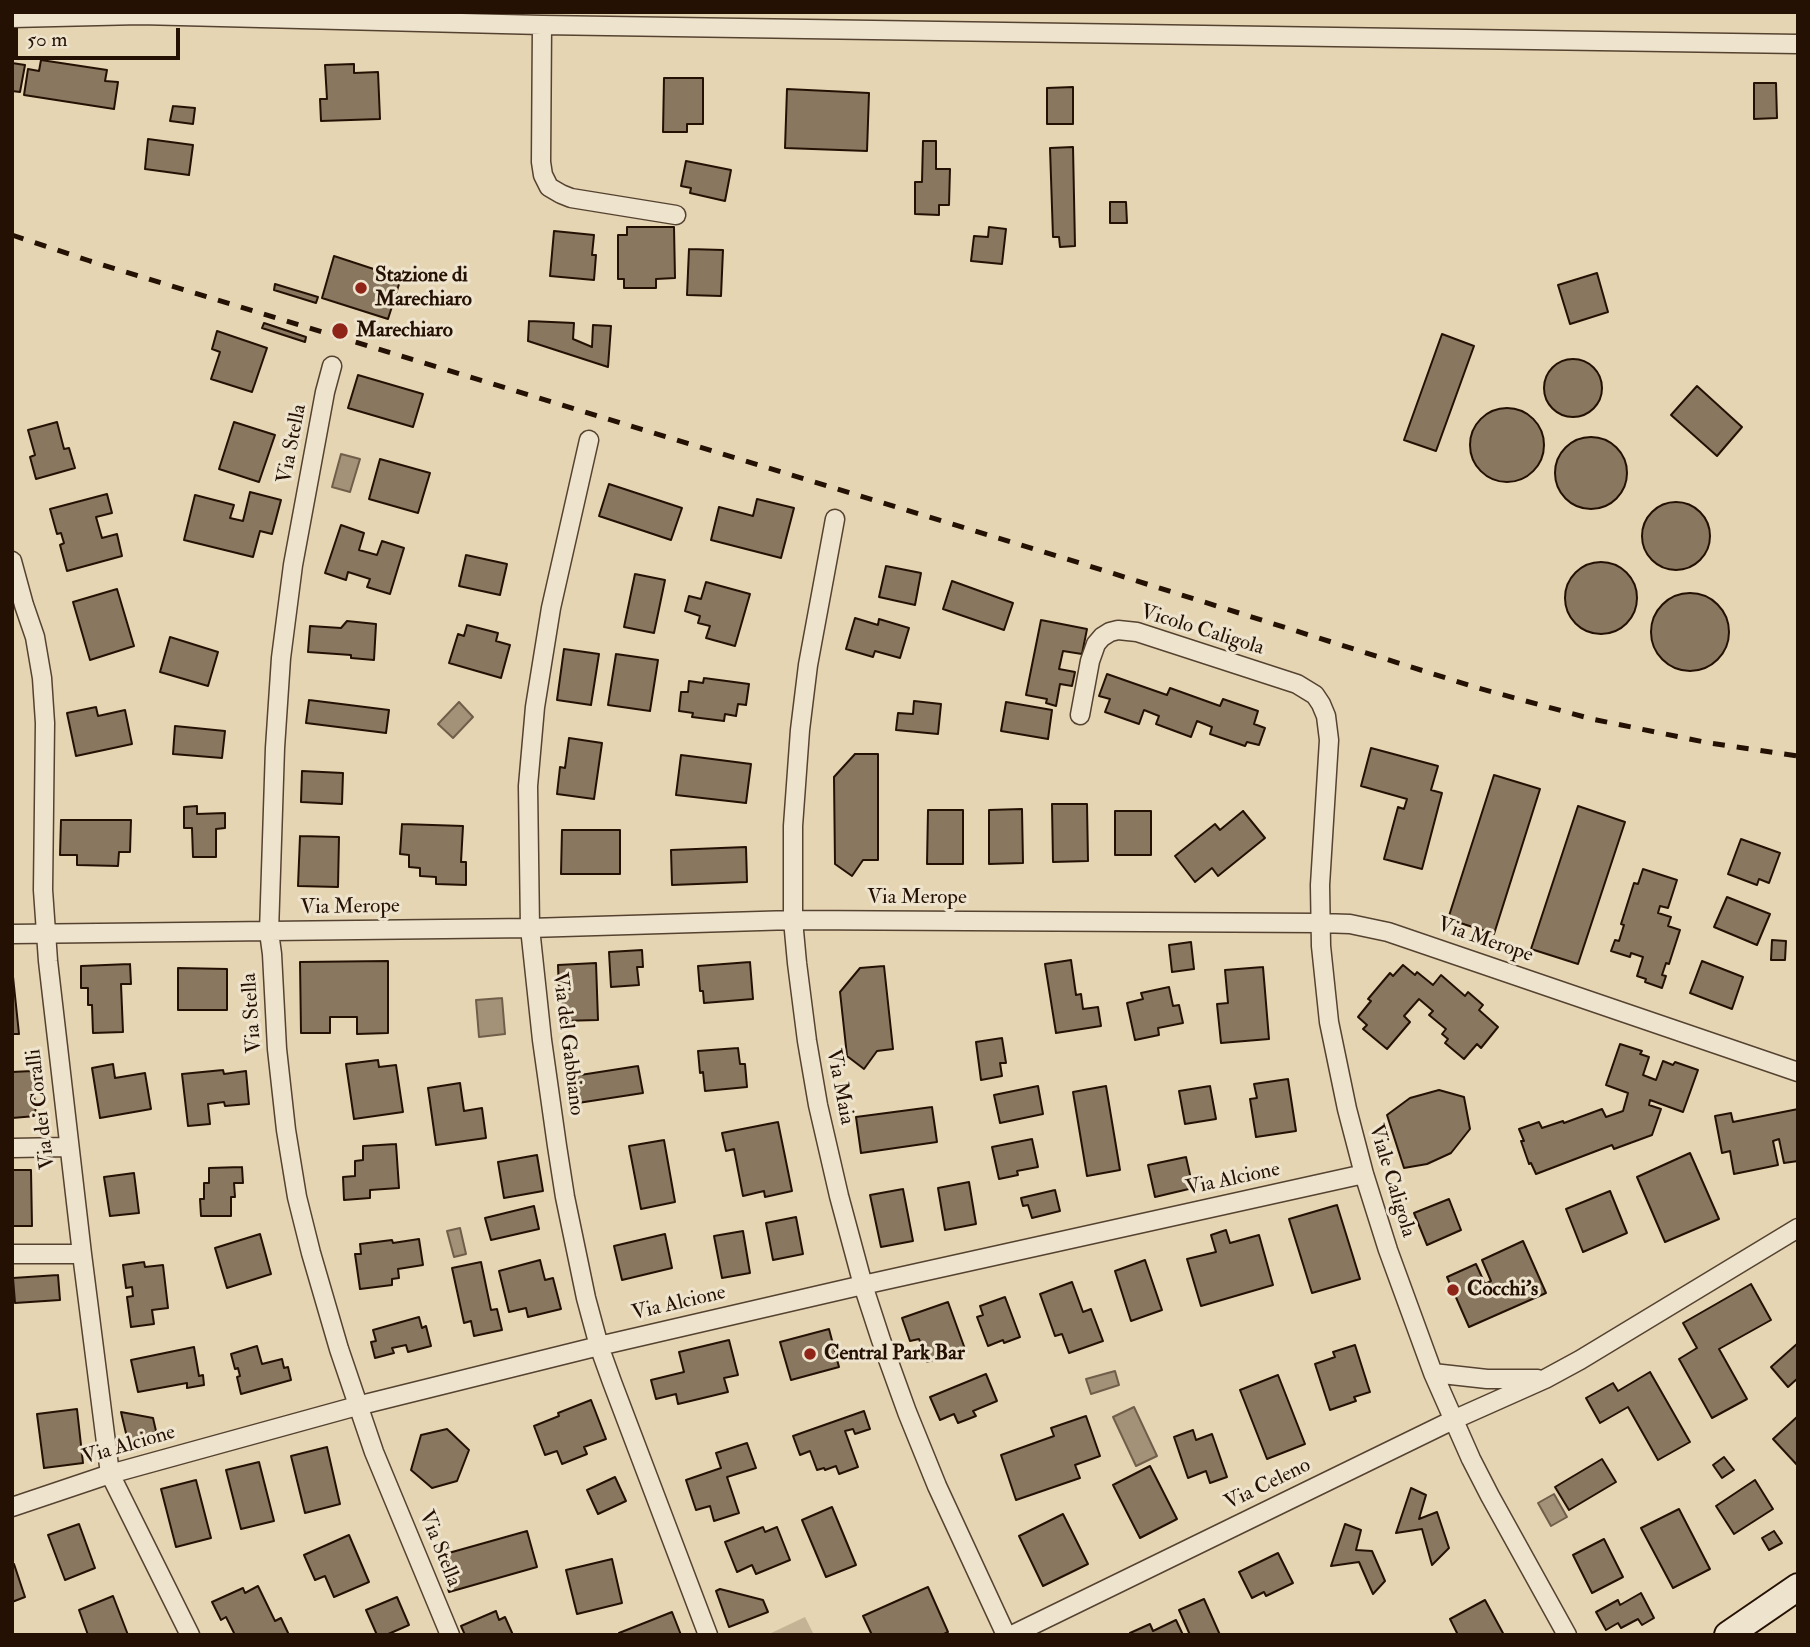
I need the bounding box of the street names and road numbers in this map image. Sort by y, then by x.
street label: Via Stella [273,402,313,486]
street label: Vicolo Caligola [1137,600,1267,662]
street label: Via Merope [867,885,967,911]
street label: Via Merope [300,895,400,921]
street label: Via Merope [1434,913,1536,969]
street label: Via del Gabbiano [546,971,588,1117]
street label: Via Stella [238,972,268,1054]
street label: Via dei Coralli [22,1047,62,1171]
street label: Via Maia [819,1047,859,1127]
street label: Viale Caligola [1362,1121,1420,1241]
street label: Via Alcione [1184,1158,1282,1202]
street label: Via Alcione [630,1281,728,1327]
street label: Via Alcione [80,1421,178,1471]
street label: Via Celeno [1221,1453,1315,1517]
street label: Via Stella [412,1507,466,1591]

